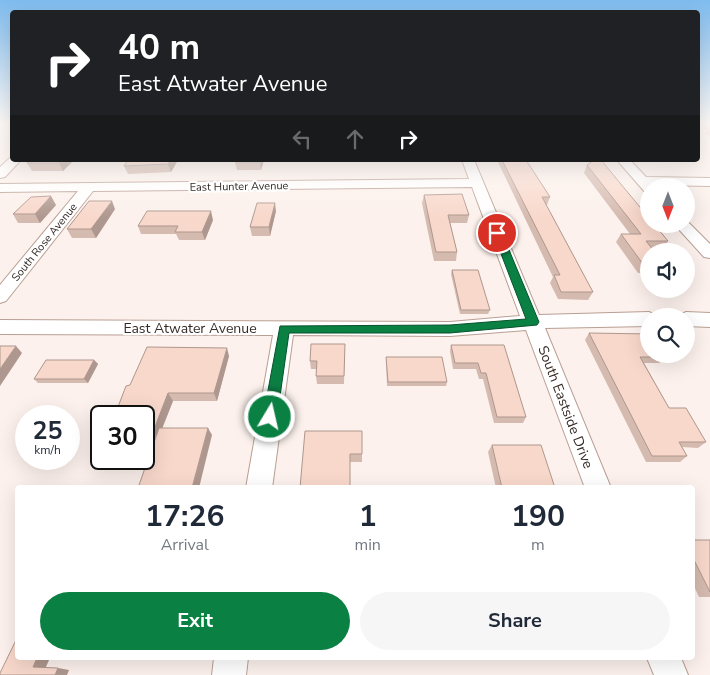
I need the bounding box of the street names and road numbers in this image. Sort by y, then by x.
street label: East Hunter Avenue [190,178,289,195]
street label: South Rose Avenue [8,200,81,285]
street label: East Atwater Avenue [123,319,257,338]
street label: South Eastside Drive [533,343,598,471]

